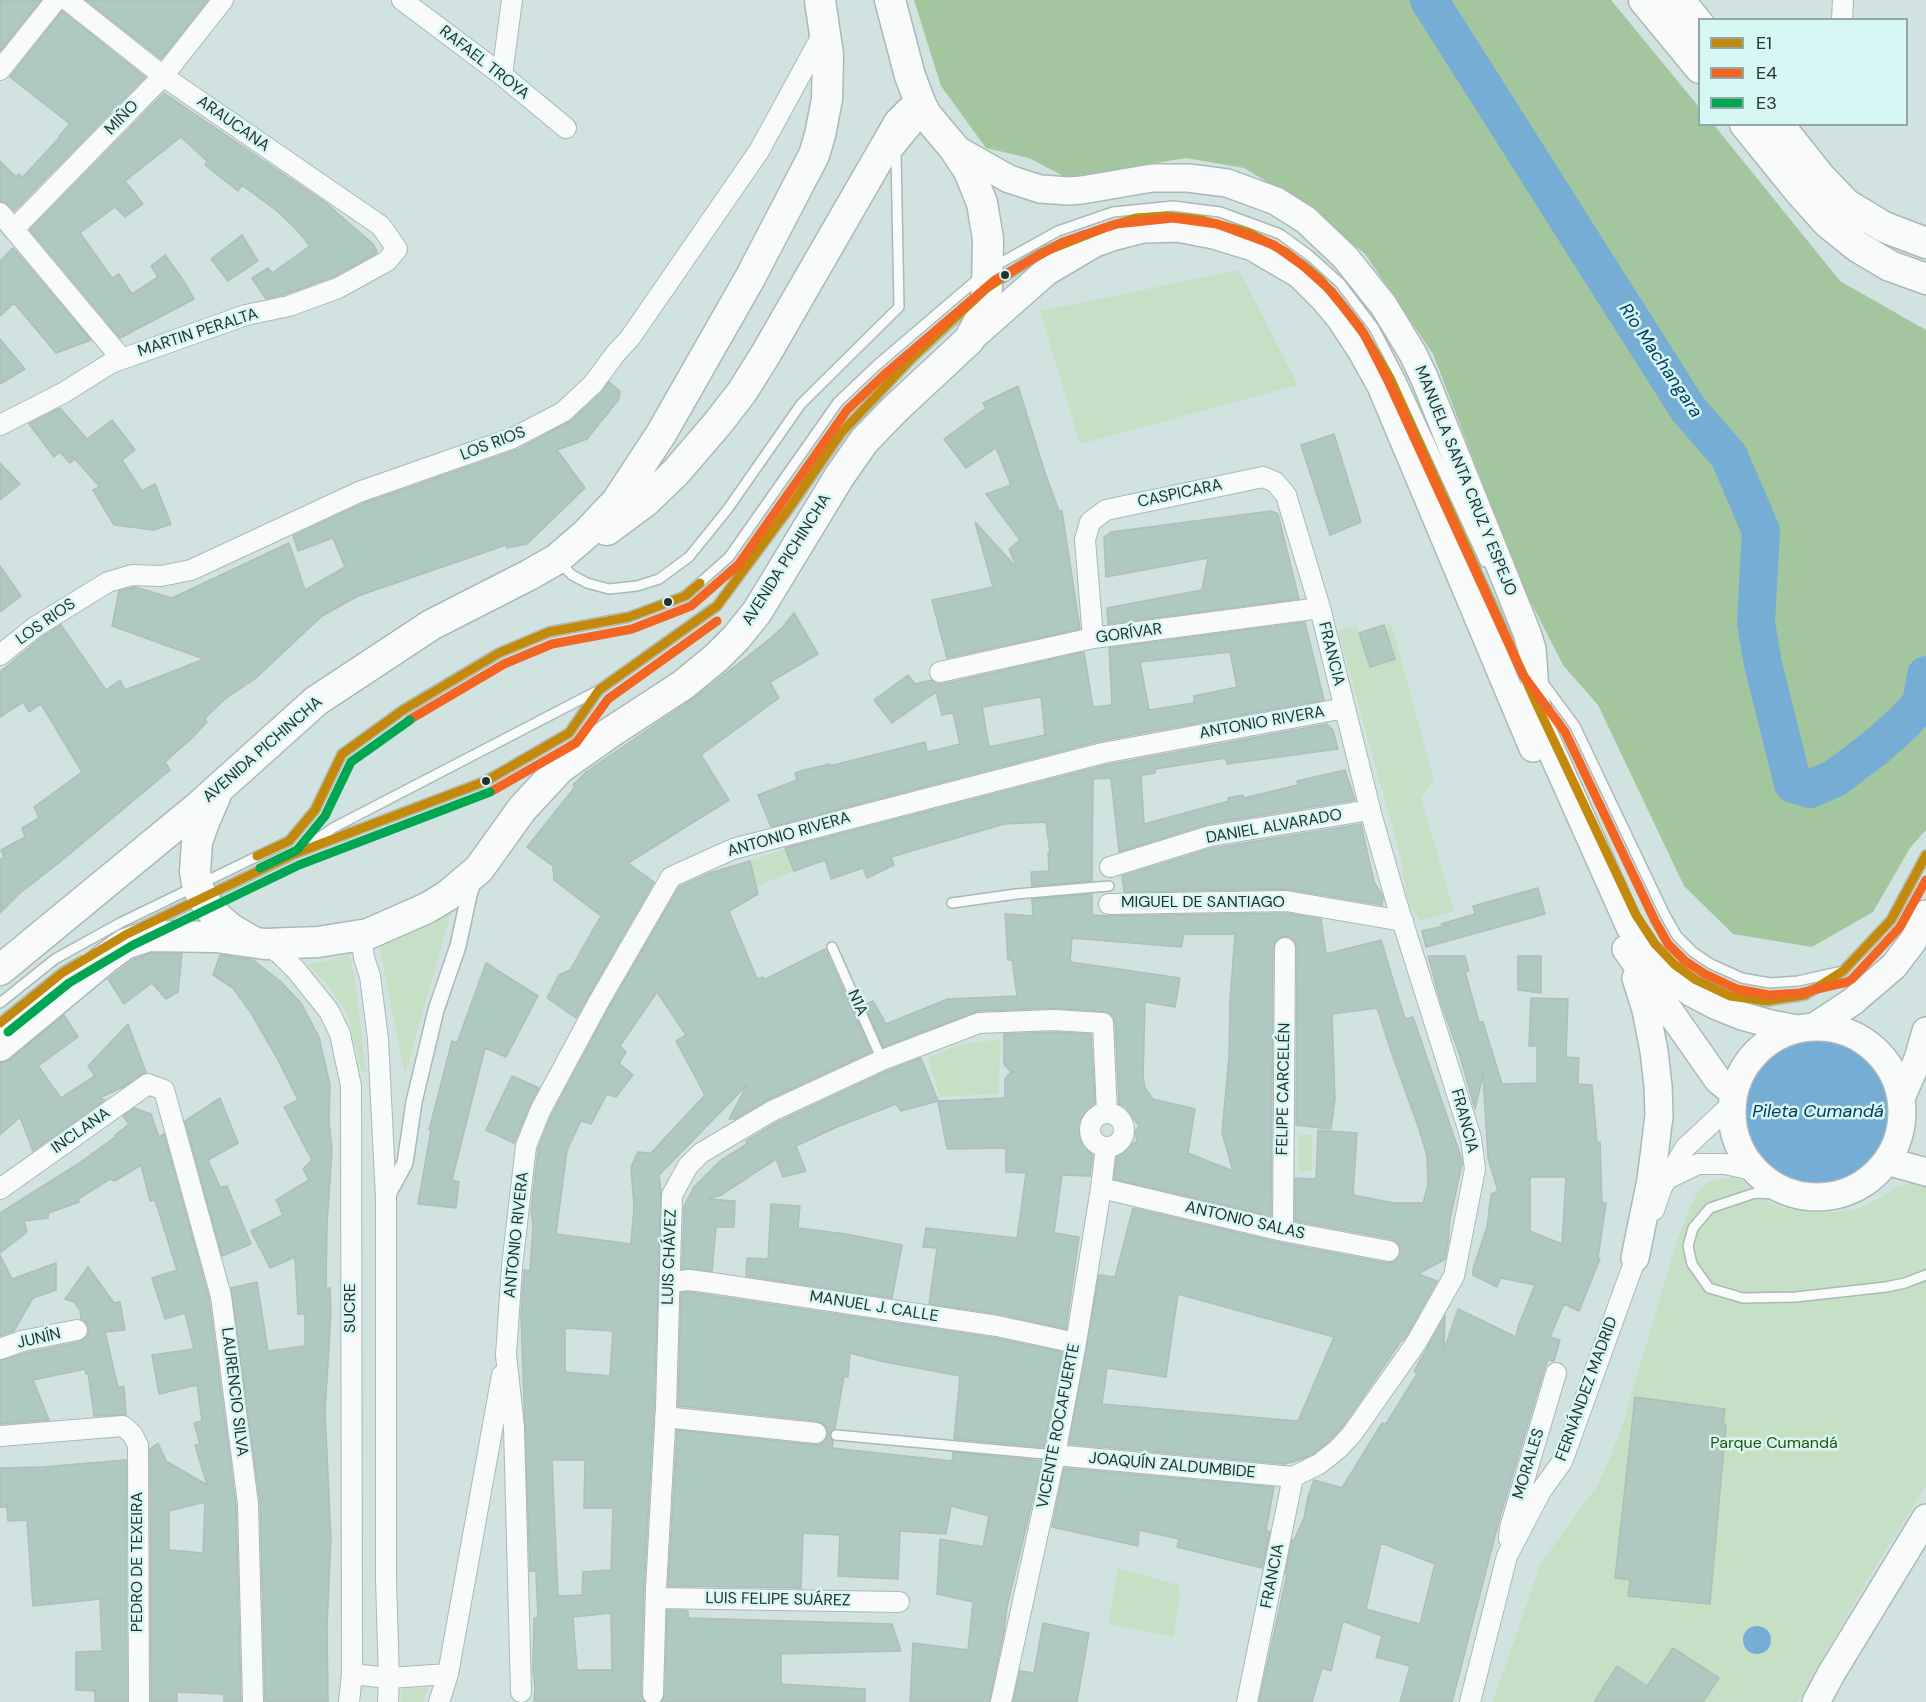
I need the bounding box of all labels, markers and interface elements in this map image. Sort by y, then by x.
legend [1698,18,1908,126]
street label: RAFAEL TROYA [435,22,533,104]
text: E1 [1756,31,1772,55]
text: E4 [1756,61,1777,85]
text: E3 [1756,91,1777,115]
street label: ARAUCANA [193,92,273,156]
street label: MIÑO [101,97,143,139]
unlabelled marker [999,269,1011,281]
water label: Rio Machangara [1614,300,1706,422]
street label: MARTIN PERALTA [136,305,260,361]
street label: MANUELA SANTA CRUZ Y ESPEJO [1410,363,1520,599]
street label: LOS RIOS [458,423,528,465]
street label: CASPICARA [1136,476,1224,512]
street label: AVENIDA PICHINCHA [739,491,835,629]
street label: LOS RIOS [13,595,79,649]
unlabelled marker [662,596,674,608]
street label: GORÍVAR [1094,620,1164,648]
street label: FRANCIA [1314,620,1348,688]
street label: AVENIDA PICHINCHA [199,693,327,807]
street label: ANTONIO RIVERA [1198,703,1326,743]
unlabelled marker [480,775,492,787]
street label: DANIEL ALVARADO [1204,806,1344,848]
street label: ANTONIO RIVERA [725,808,853,862]
street label: MIGUEL DE SANTIAGO [1121,893,1285,913]
street label: N1A [843,987,871,1019]
street label: FELIPE CARCELÉN [1273,1022,1295,1156]
street label: FRANCIA [1446,1087,1482,1155]
water label: Pileta Cumandá [1752,1101,1884,1123]
street label: INCLANA [48,1104,114,1158]
street label: ANTONIO RIVERA [501,1171,533,1299]
street label: ANTONIO SALAS [1183,1198,1307,1244]
street label: LUIS CHÁVEZ [659,1209,681,1305]
street label: SUCRE [341,1283,361,1333]
street label: MANUEL J. CALLE [808,1287,940,1327]
street label: FERNÁNDEZ MADRID [1552,1314,1622,1464]
street label: JUNÍN [15,1325,63,1353]
street label: LAURENCIO SILVA [217,1326,251,1458]
street label: VICENTE ROCAFUERTE [1034,1342,1084,1510]
street label: MORALES [1509,1426,1549,1502]
park label: Parque Cumandá [1710,1434,1838,1454]
street label: JOAQUÍN ZALDUMBIDE [1088,1449,1256,1483]
street label: PEDRO DE TEXEIRA [128,1492,148,1632]
street label: FRANCIA [1257,1542,1289,1610]
street label: LUIS FELIPE SUÁREZ [705,1589,851,1611]

